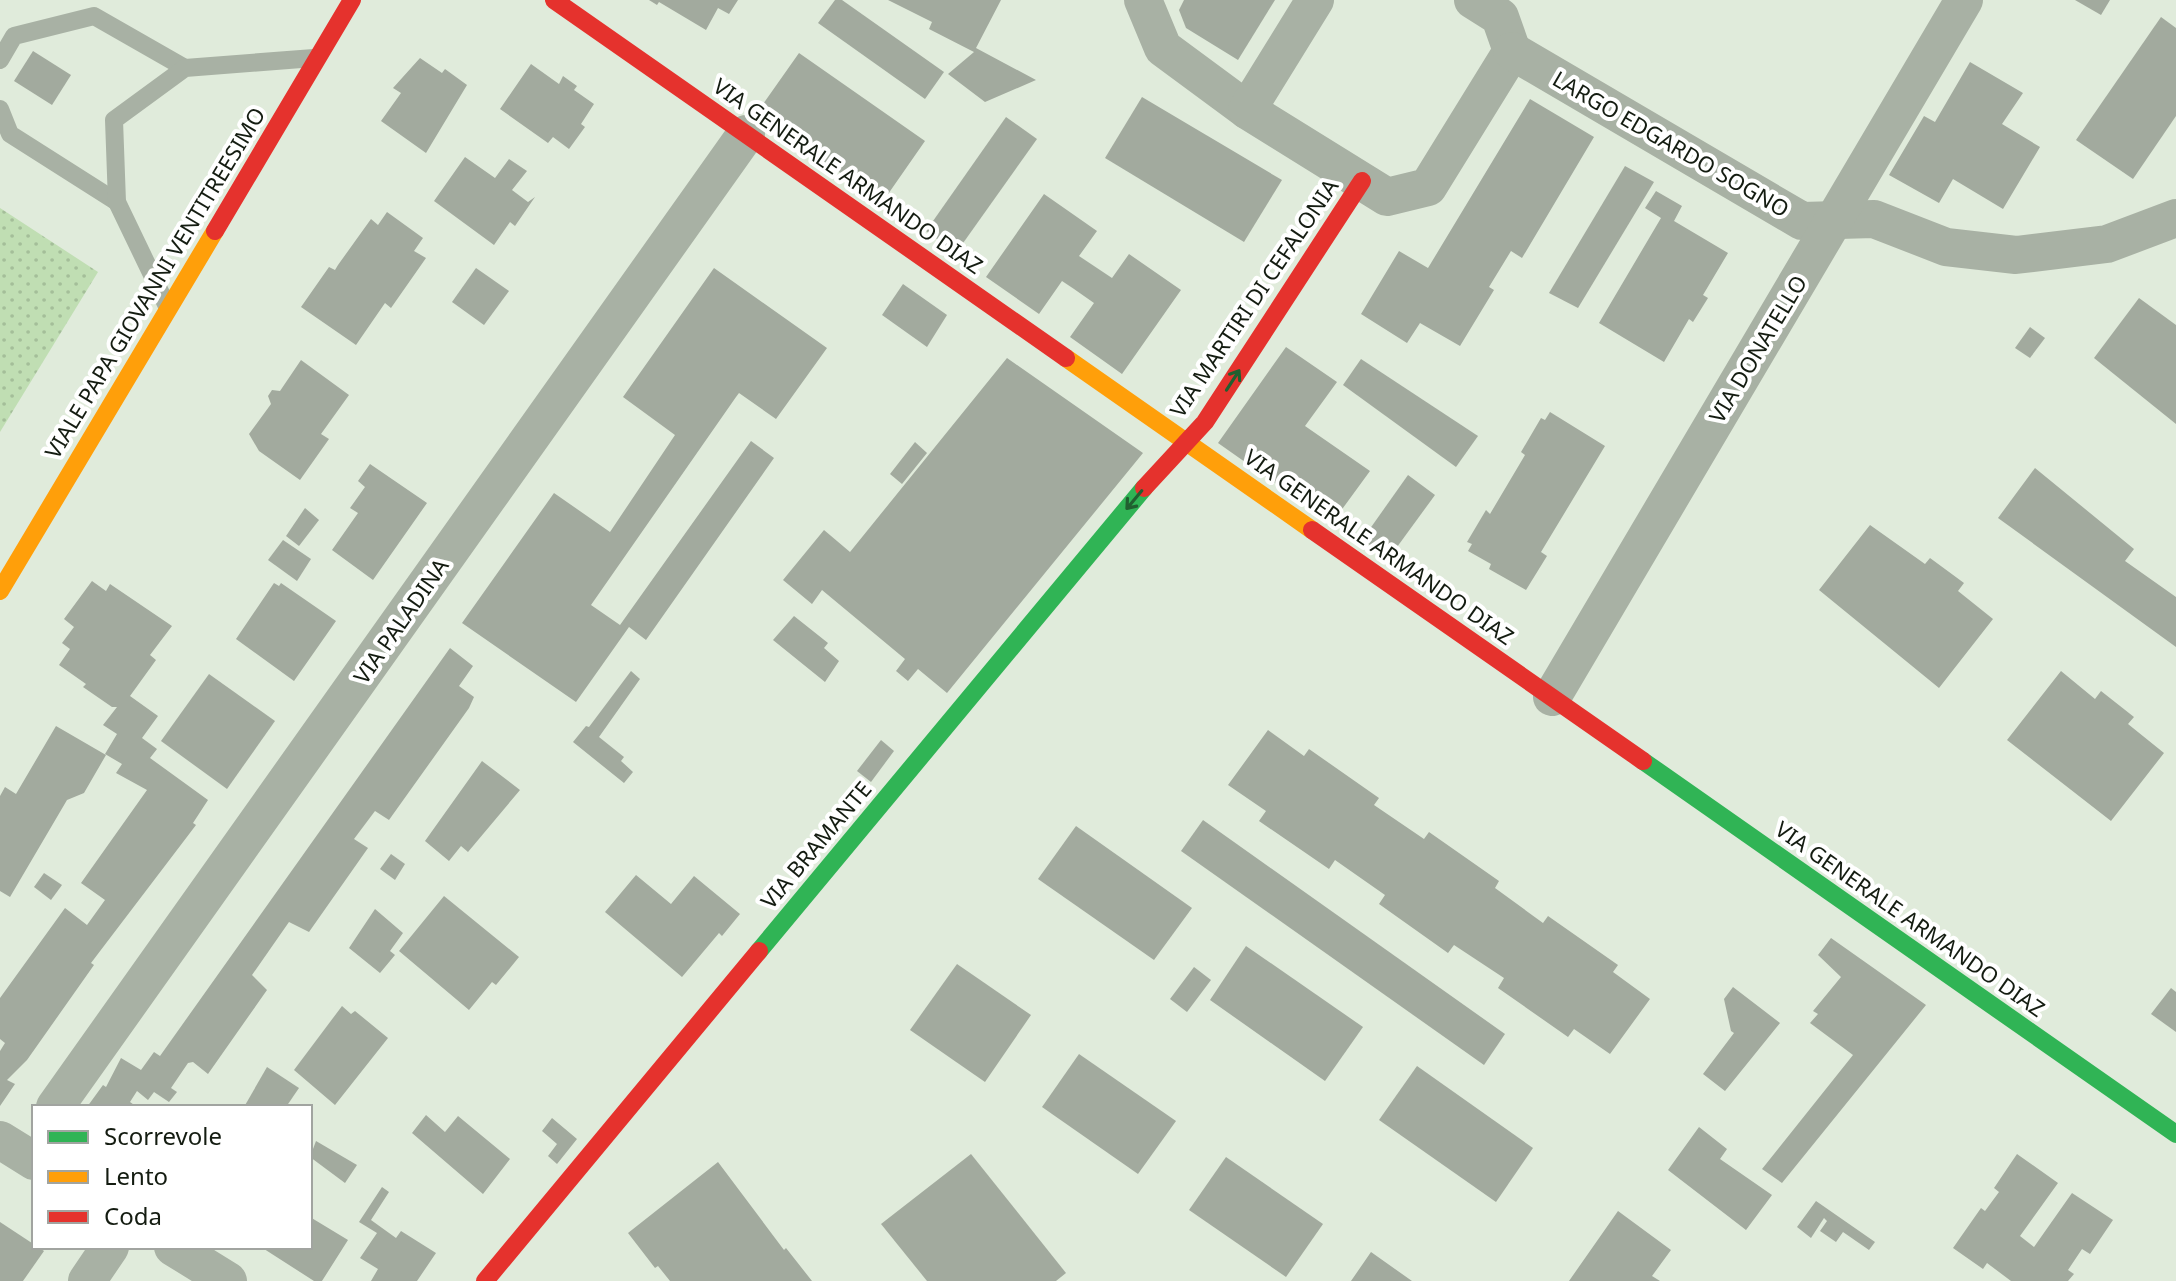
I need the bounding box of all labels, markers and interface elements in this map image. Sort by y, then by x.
street label: LARGO EDGARDO SOGNO [1548,63,1795,223]
street label: VIA GENERALE ARMANDO DIAZ [708,70,989,280]
street label: VIALE PAPA GIOVANNI VENTITREESIMO [37,101,271,464]
street label: VIA MARTIRI DI CEFALONIA [1162,172,1345,423]
street label: VIA DONATELLO [1701,269,1813,428]
one-way arrow [1224,369,1241,391]
street label: VIA GENERALE ARMANDO DIAZ [1239,441,1520,651]
one-way arrow [1125,489,1143,510]
street label: VIA PALADINA [346,551,455,689]
street label: VIA BRAMANTE [753,774,877,914]
street label: VIA GENERALE ARMANDO DIAZ [1770,813,2051,1023]
legend [32,1105,312,1249]
text: Scorrevole [104,1119,222,1152]
text: Lento [104,1159,168,1192]
text: Coda [104,1199,162,1232]

